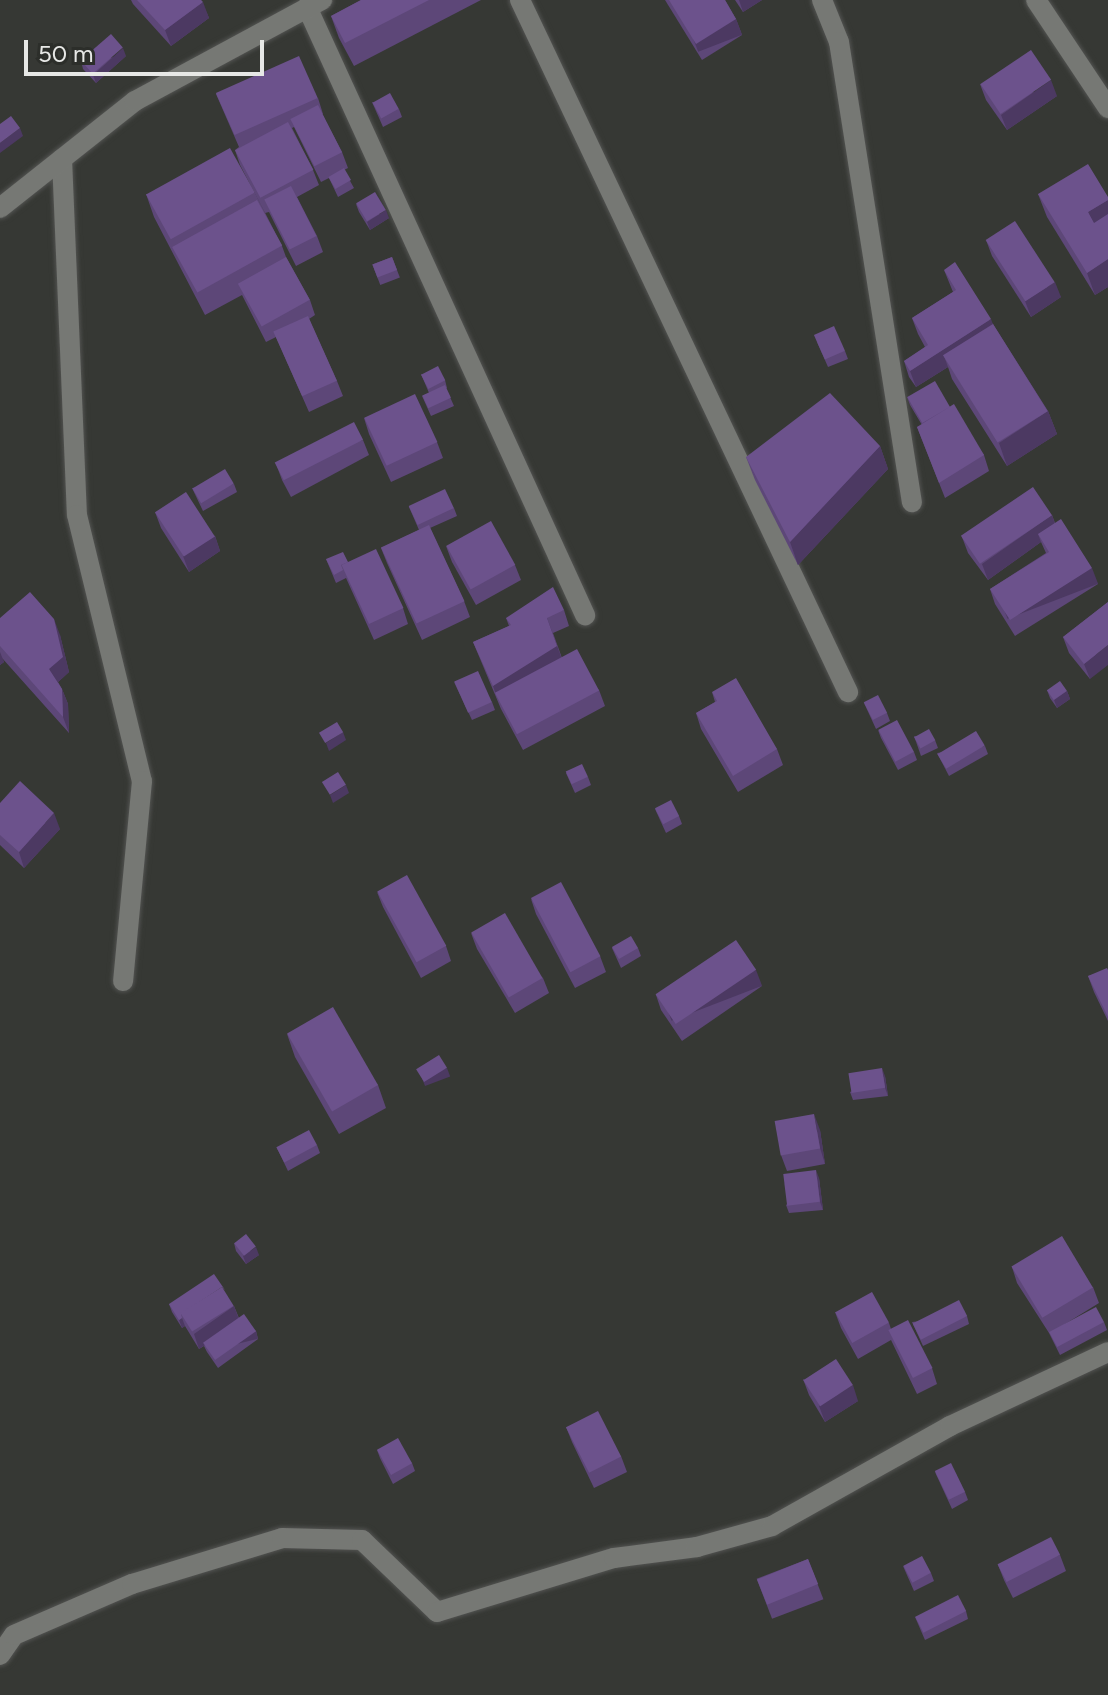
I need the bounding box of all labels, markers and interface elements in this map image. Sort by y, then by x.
scale bar [28,24,268,74]
text: 50 m [38,39,94,68]

